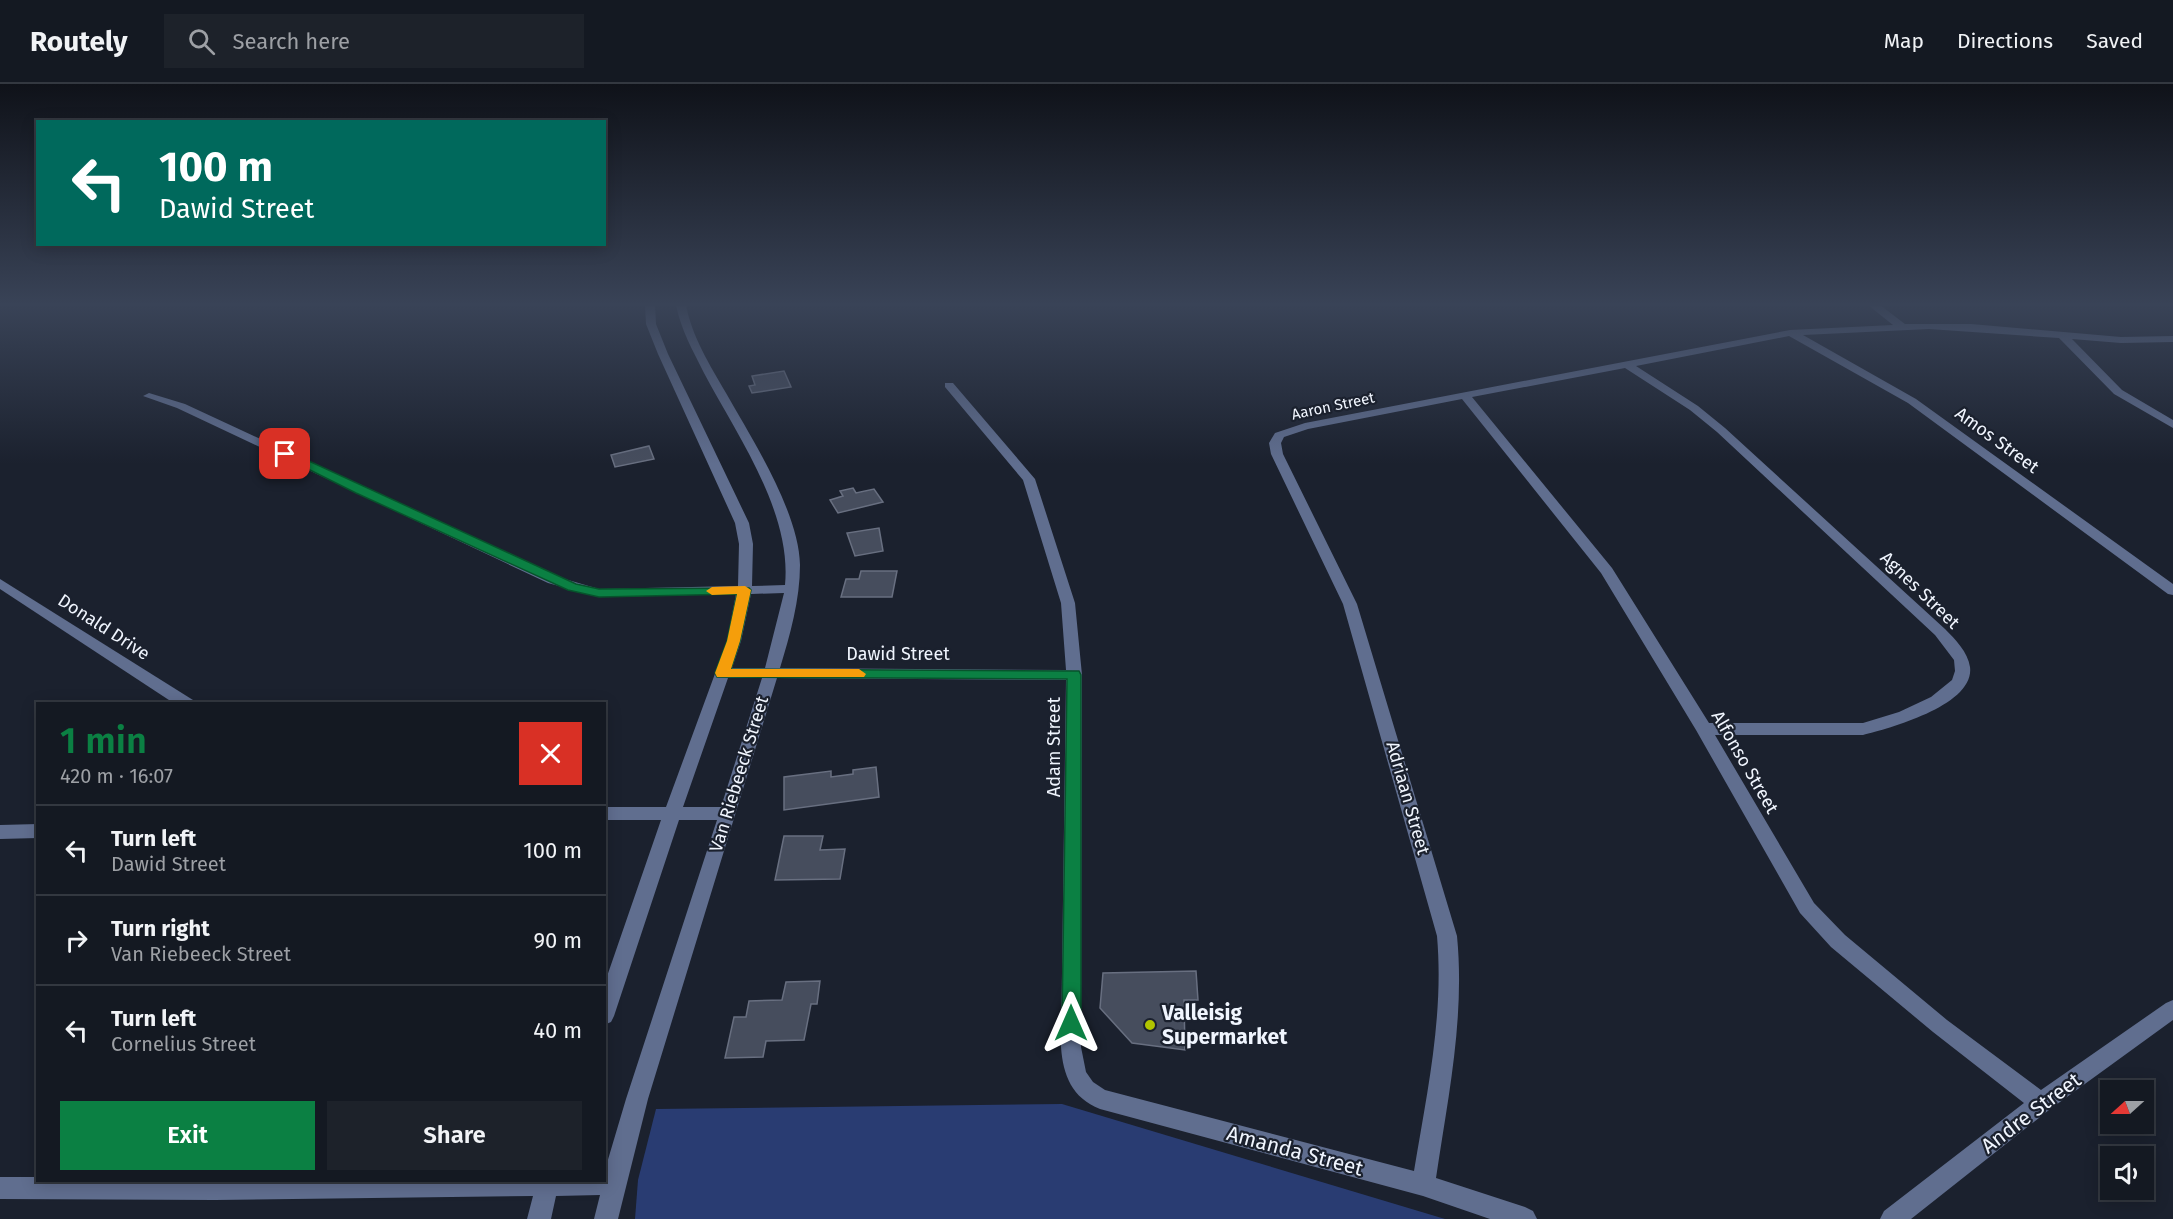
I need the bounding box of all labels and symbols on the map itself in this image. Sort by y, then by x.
street label: Aaron Street [1290,388,1377,424]
street label: Amos Street [1951,402,2044,478]
pin [259,428,310,479]
street label: Agnes Street [1876,547,1965,634]
street label: Donald Drive [54,589,154,665]
street label: Dawid Street [846,643,950,665]
street label: Van Riebeeck Street [705,693,773,855]
street label: Adam Street [1043,697,1065,797]
street label: Alfonso Street [1707,707,1784,818]
street label: Adriaan Street [1381,739,1435,858]
position arrow [1039,991,1103,1055]
place label: Valleisig Supermarket [1161,1000,1288,1050]
marker: Valleisig Supermarket [1143,1018,1157,1032]
street label: Andre Street [1976,1067,2086,1159]
north arrow [2100,1080,2154,1134]
street label: Amanda Street [1224,1120,1367,1182]

